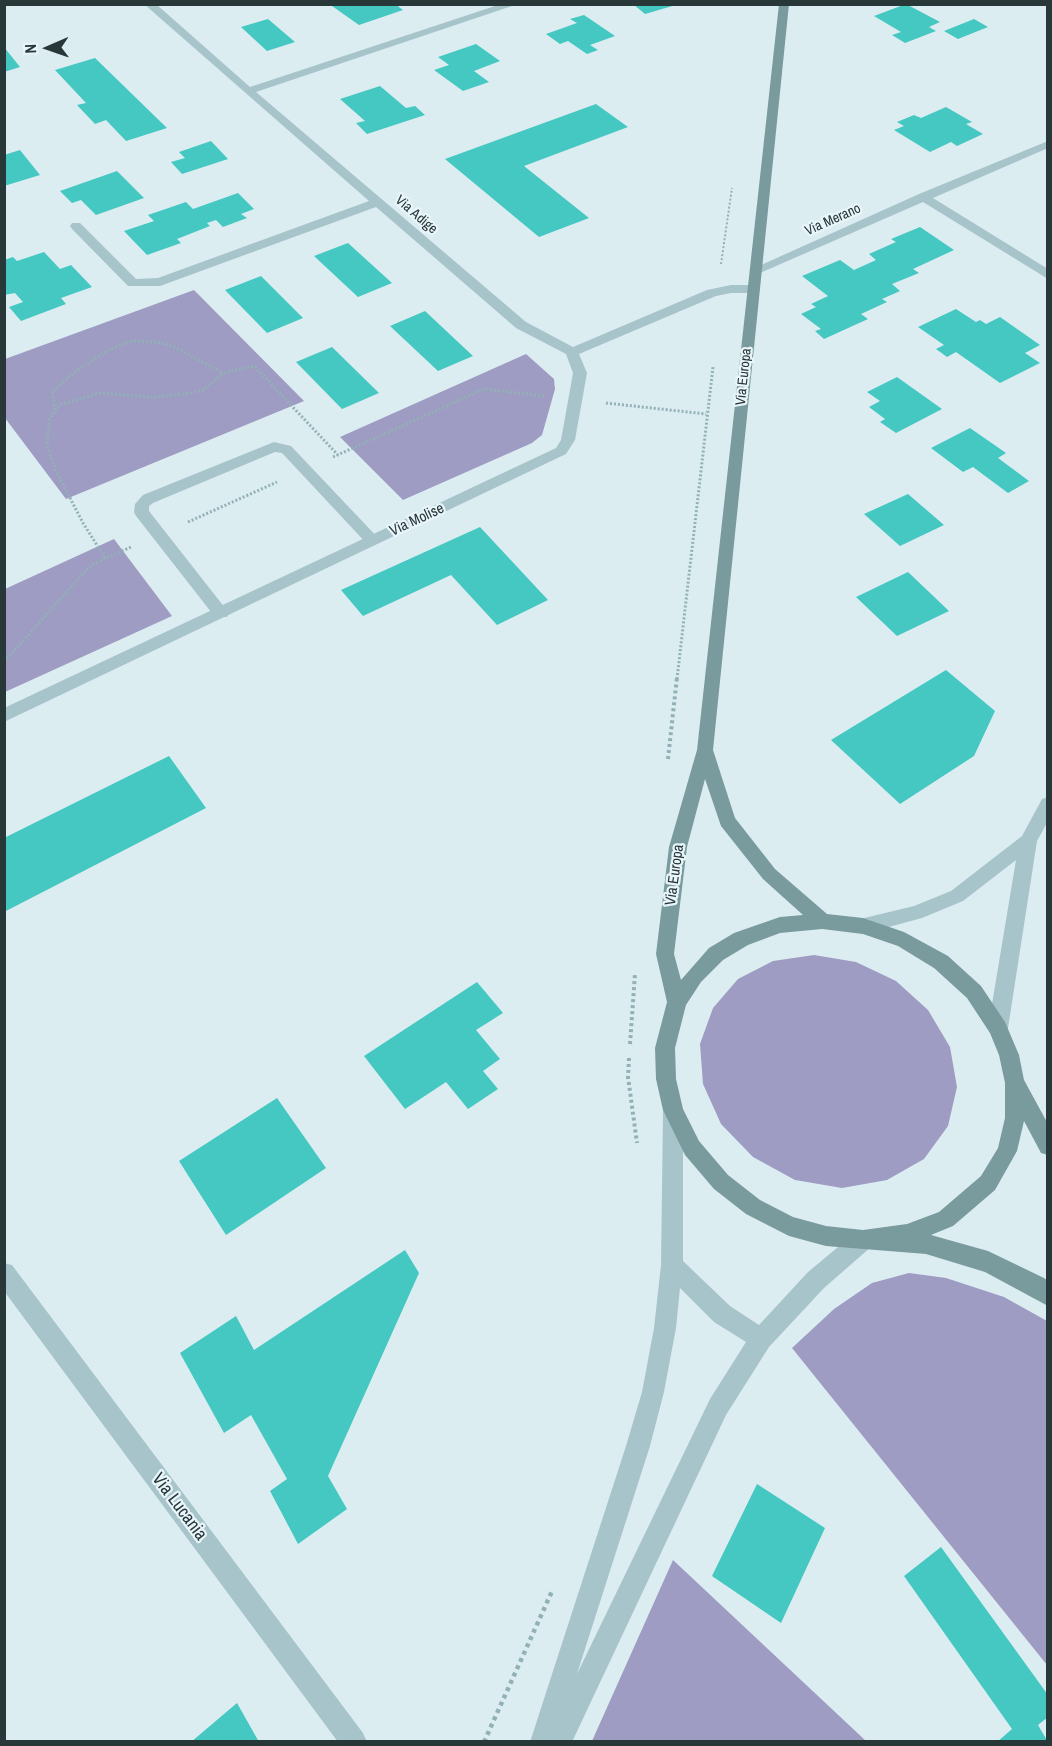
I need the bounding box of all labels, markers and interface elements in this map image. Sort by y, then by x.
north arrow [18,18,78,78]
text: N [19,44,41,54]
street label: Via Adige [392,192,440,238]
street label: Via Merano [803,200,863,240]
street label: Via Europa [733,348,755,406]
street label: Via Molise [387,500,447,540]
street label: Via Europa [662,843,688,907]
street label: Via Lucania [147,1469,211,1545]

